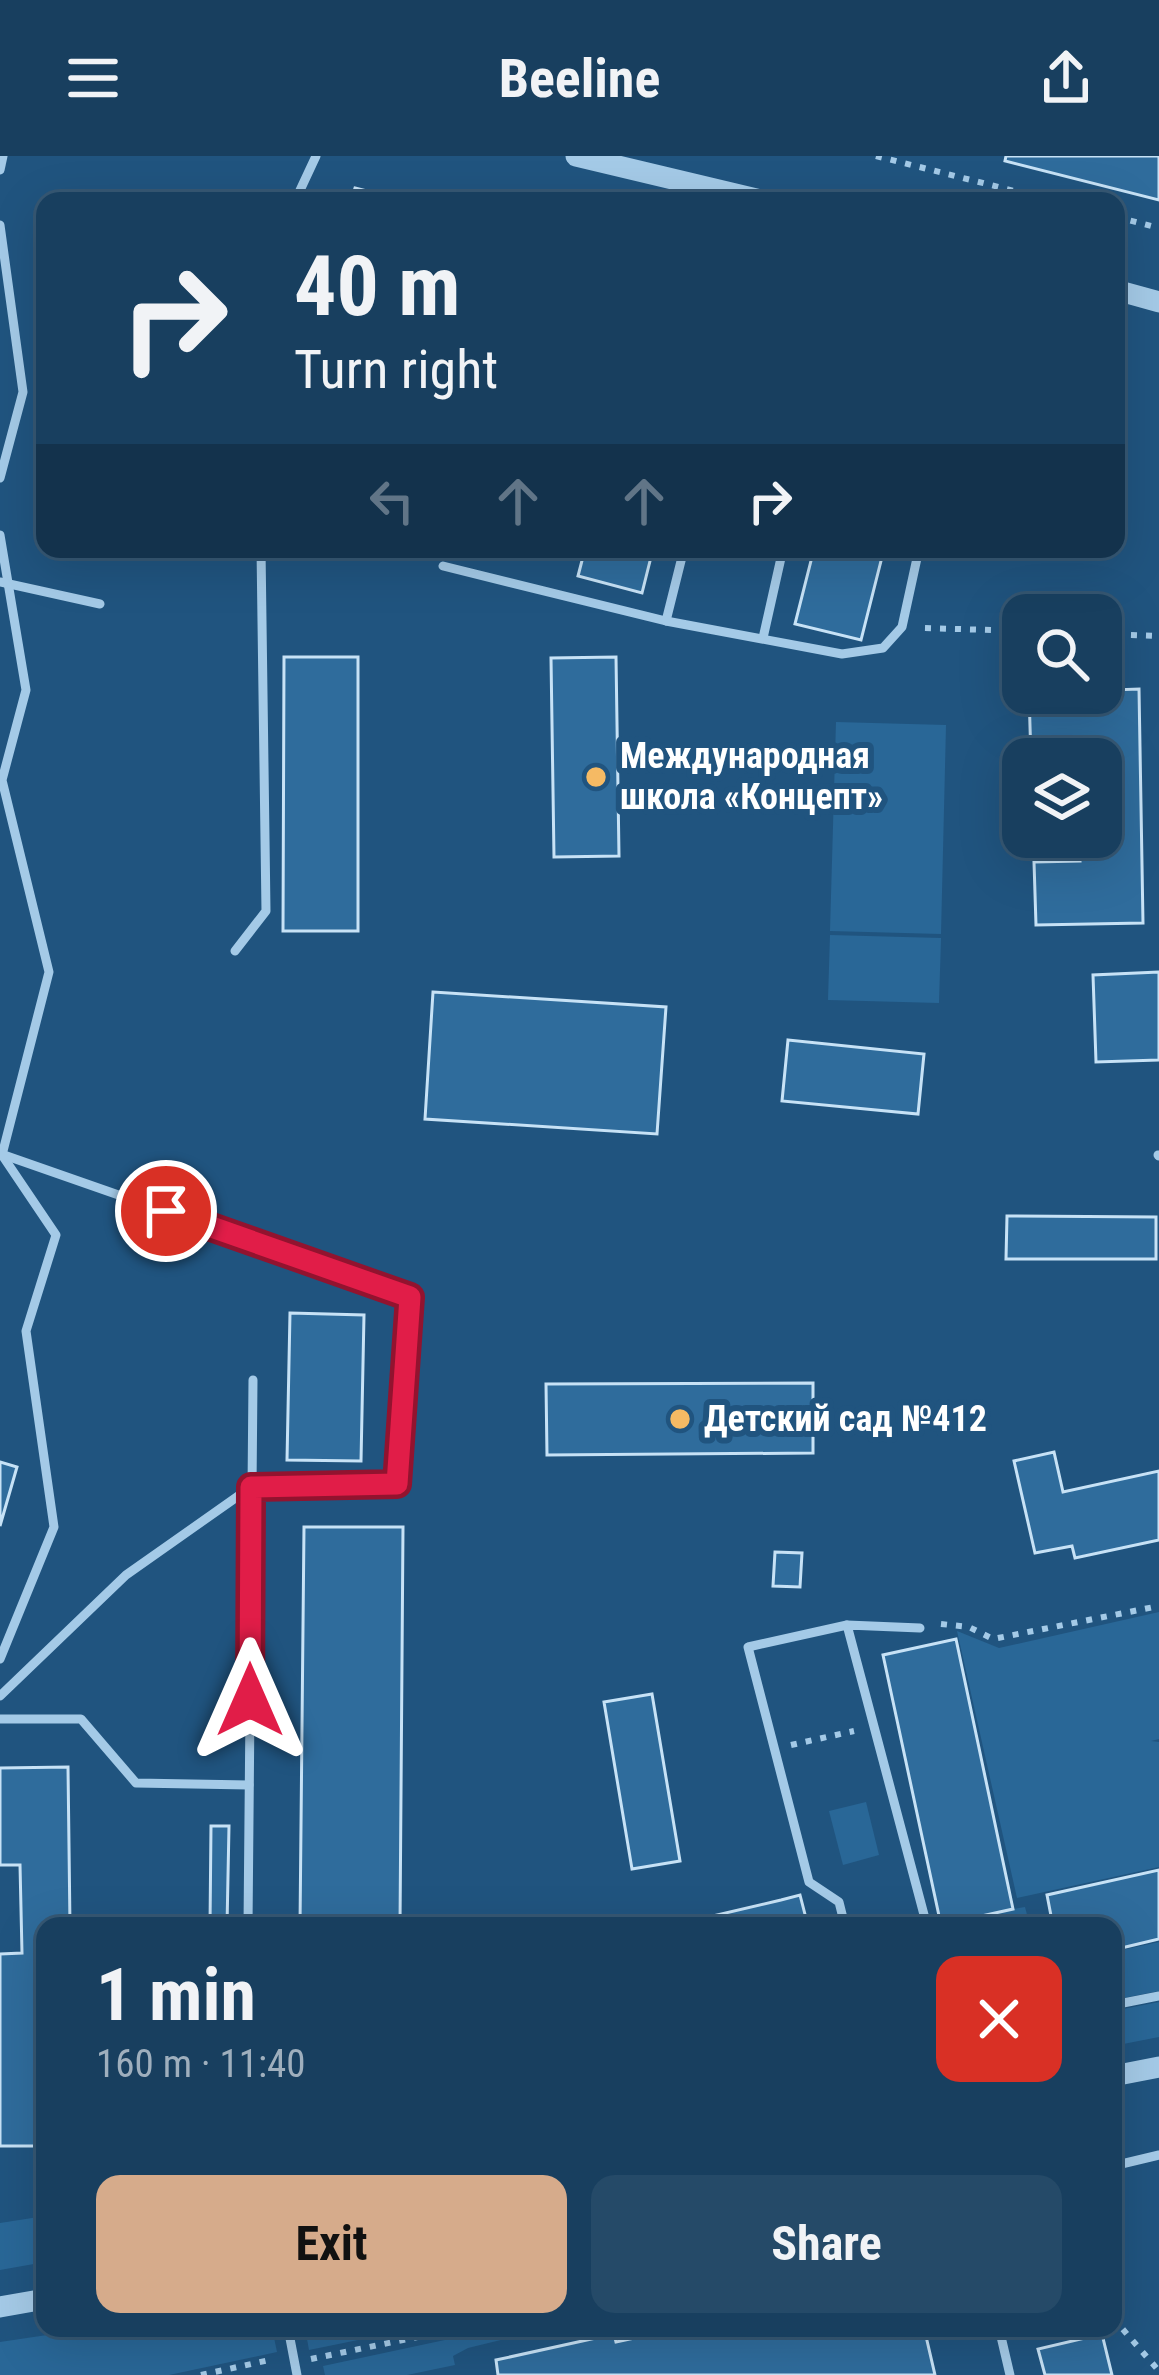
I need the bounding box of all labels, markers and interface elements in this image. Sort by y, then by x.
icon: menu [60,45,126,111]
icon: share [1033,45,1099,111]
text: Beeline [499,47,660,110]
text: 40 m [294,237,461,336]
icon: right [96,240,252,396]
text: Turn right [294,338,498,401]
icon: left [359,468,425,534]
icon: ahead [485,468,551,534]
icon: ahead [611,468,677,534]
icon: right [737,468,803,534]
map controls [1002,594,1122,858]
button: search [1002,594,1122,714]
place label: Международная школа «Концепт» [620,735,883,818]
button: layers [1002,738,1122,858]
marker: Международная школа «Концепт» [583,764,609,790]
pin [115,1160,217,1262]
icon: arrive [133,1178,199,1244]
place label: Детский сад №412 [704,1398,987,1440]
marker: Детский сад №412 [667,1406,693,1432]
position arrow [187,1637,313,1763]
text: 1 min [96,1953,256,2038]
button: close [936,1956,1062,2082]
text: 160 m · 11:40 [96,2041,306,2087]
button: Exit [96,2175,567,2313]
button: Share [591,2175,1062,2313]

